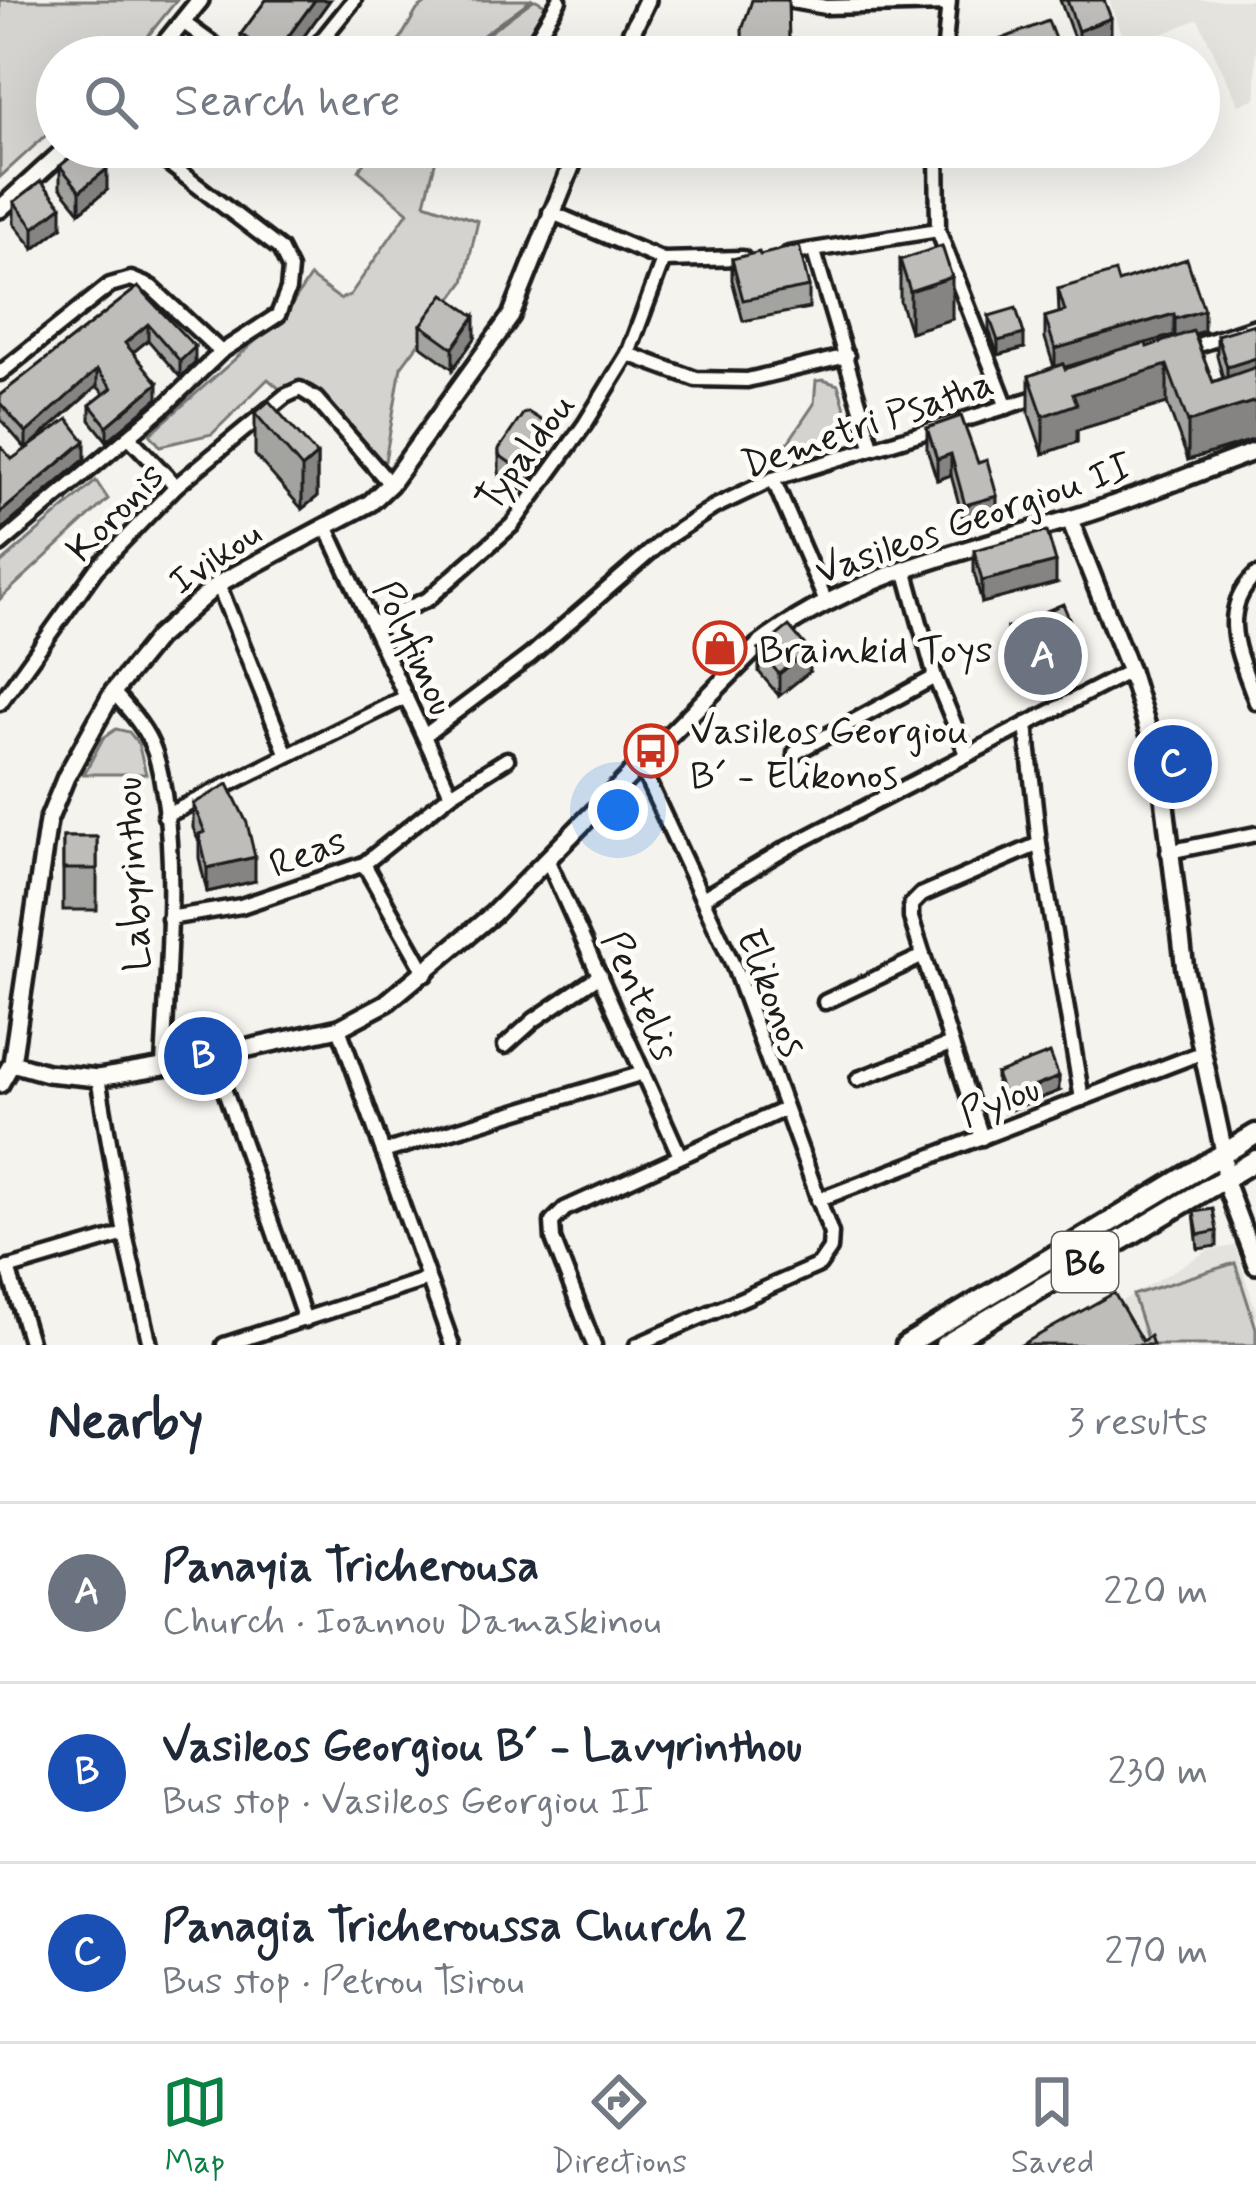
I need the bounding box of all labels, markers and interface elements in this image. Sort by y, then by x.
search box [36,36,1220,168]
icon: search [78,69,144,135]
text: Search here [174,73,401,132]
street label: Demetri Psatha [736,358,1001,492]
street label: Typaldou [465,383,588,523]
street label: Vasileos Georgiou II [809,442,1140,599]
street label: Koronis [56,452,177,575]
street label: Ivikou [160,509,272,608]
street label: Polyfimou [359,573,466,724]
pin: A [1004,611,1082,701]
shop icon: Brainkid Toys [692,620,748,676]
place label: Brainkid Toys [759,626,993,677]
place label: Vasileos Georgiou B´ - Elikonos [690,707,969,803]
pin: C [1134,719,1212,809]
bus stop icon: Vasileos Georgiou B´ - Elikonos [623,723,679,779]
street label: Labyrinthou [104,775,165,972]
your location [588,780,648,840]
street label: Reas [263,816,354,892]
street label: Elikonos [722,922,817,1064]
street label: Pentelis [588,924,690,1069]
pin: B [164,1011,242,1101]
street label: Pylou [953,1064,1047,1141]
road number: B6 [1052,1232,1118,1292]
text: Nearby [48,1390,203,1456]
text: 3 results [1067,1398,1208,1449]
text: Panayia Tricherousa [162,1538,539,1597]
text: A [74,1567,100,1618]
text: 220 m [1103,1567,1208,1618]
text: Church · Ioannou Damaskinou [162,1597,661,1648]
text: Vasileos Georgiou B´ - Lavyrinthou [162,1718,802,1777]
text: B [75,1747,99,1798]
text: 230 m [1107,1747,1208,1798]
text: Bus stop · Vasileos Georgiou II [162,1777,653,1828]
text: Panagia Tricheroussa Church 2 [162,1898,747,1957]
text: C [73,1927,101,1978]
text: 270 m [1104,1927,1208,1978]
text: Bus stop · Petrou Tsirou [162,1957,524,2008]
tab: Map [162,2069,228,2185]
tab: Directions [551,2069,687,2185]
tab: Saved [1011,2069,1094,2185]

